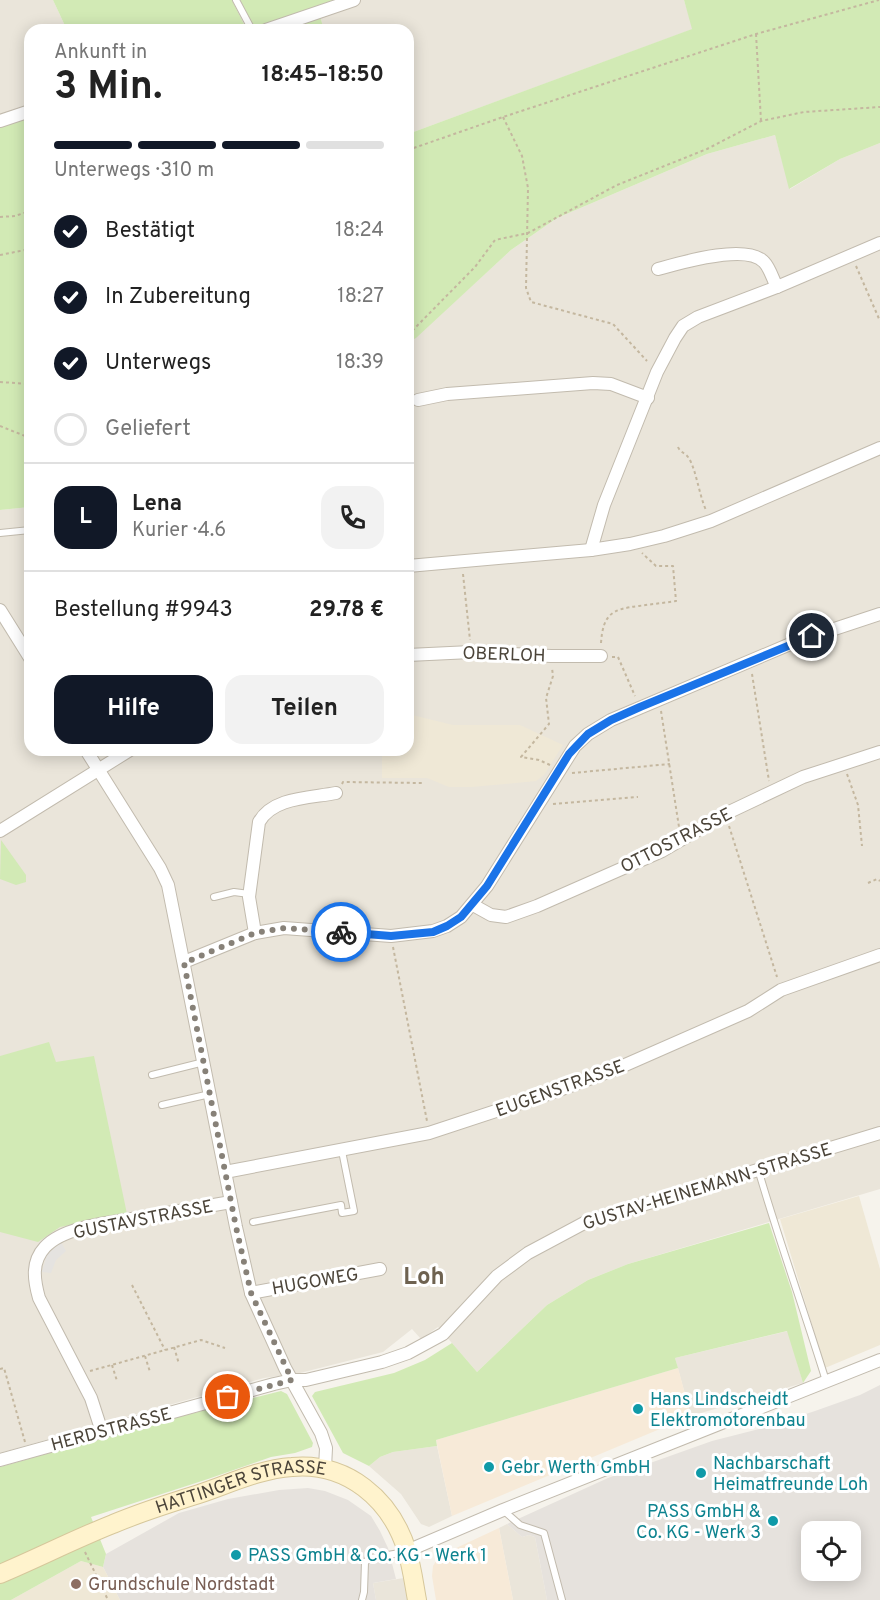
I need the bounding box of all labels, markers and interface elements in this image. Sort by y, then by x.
text: Ankunft in [54,40,147,66]
text: 18:45–18:50 [262,62,384,89]
text: 3 Min. [54,64,163,113]
text: Unterwegs · 310 m [54,158,214,184]
icon: check [54,215,87,248]
text: Bestätigt [105,218,195,245]
text: 18:24 [335,218,384,244]
icon: check [54,281,87,314]
text: In Zubereitung [105,284,251,311]
text: 18:27 [337,284,384,310]
icon: check [54,347,87,380]
text: Unterwegs [105,350,211,377]
text: 18:39 [336,350,384,376]
text: Geliefert [105,416,191,443]
button: phone [321,486,384,549]
text: Lena [132,491,182,518]
text: L [79,504,92,531]
text: Kurier · 4.6 [132,518,226,544]
text: Bestellung #9943 [54,597,233,624]
text: 29.78 € [309,597,384,624]
pin [786,610,837,661]
icon: home [795,619,828,652]
street label: OBERLOH [462,643,546,668]
button: Hilfe [54,675,213,744]
button: Teilen [225,675,384,744]
street label: OTTOSTRASSE [617,803,736,879]
courier [311,902,371,962]
icon: bike [325,916,358,949]
street label: EUGENSTRASSE [493,1055,628,1123]
street label: GUSTAV-HEINEMANN-STRASSE [580,1139,835,1236]
street label: GUSTAVSTRASSE [71,1196,215,1245]
district label: Loh [403,1263,445,1293]
street label: HUGOWEG [270,1264,360,1301]
pin [202,1371,253,1422]
icon: bag [211,1380,244,1413]
place label: Hans Lindscheidt Elektromotorenbau [650,1389,806,1433]
marker: Hans Lindscheidt Elektromotorenbau [631,1402,645,1416]
street label: HERDSTRASSE [49,1403,174,1458]
place label: Nachbarschaft Heimatfreunde Loh [713,1453,868,1497]
street label: HATTINGER STRASSE [153,1456,328,1520]
place label: Gebr. Werth GmbH [501,1457,651,1480]
marker: Gebr. Werth GmbH [482,1460,496,1474]
marker: Nachbarschaft Heimatfreunde Loh [694,1466,708,1480]
place label: PASS GmbH & Co. KG - Werk 3 [636,1501,761,1545]
marker: PASS GmbH & Co. KG - Werk 3 [766,1514,780,1528]
map controls [801,1521,861,1581]
button: locate [801,1521,861,1581]
place label: PASS GmbH & Co. KG - Werk 1 [248,1545,487,1568]
marker: PASS GmbH & Co. KG - Werk 1 [229,1548,243,1562]
place label: Grundschule Nordstadt [88,1574,275,1597]
marker: Grundschule Nordstadt [69,1577,83,1591]

